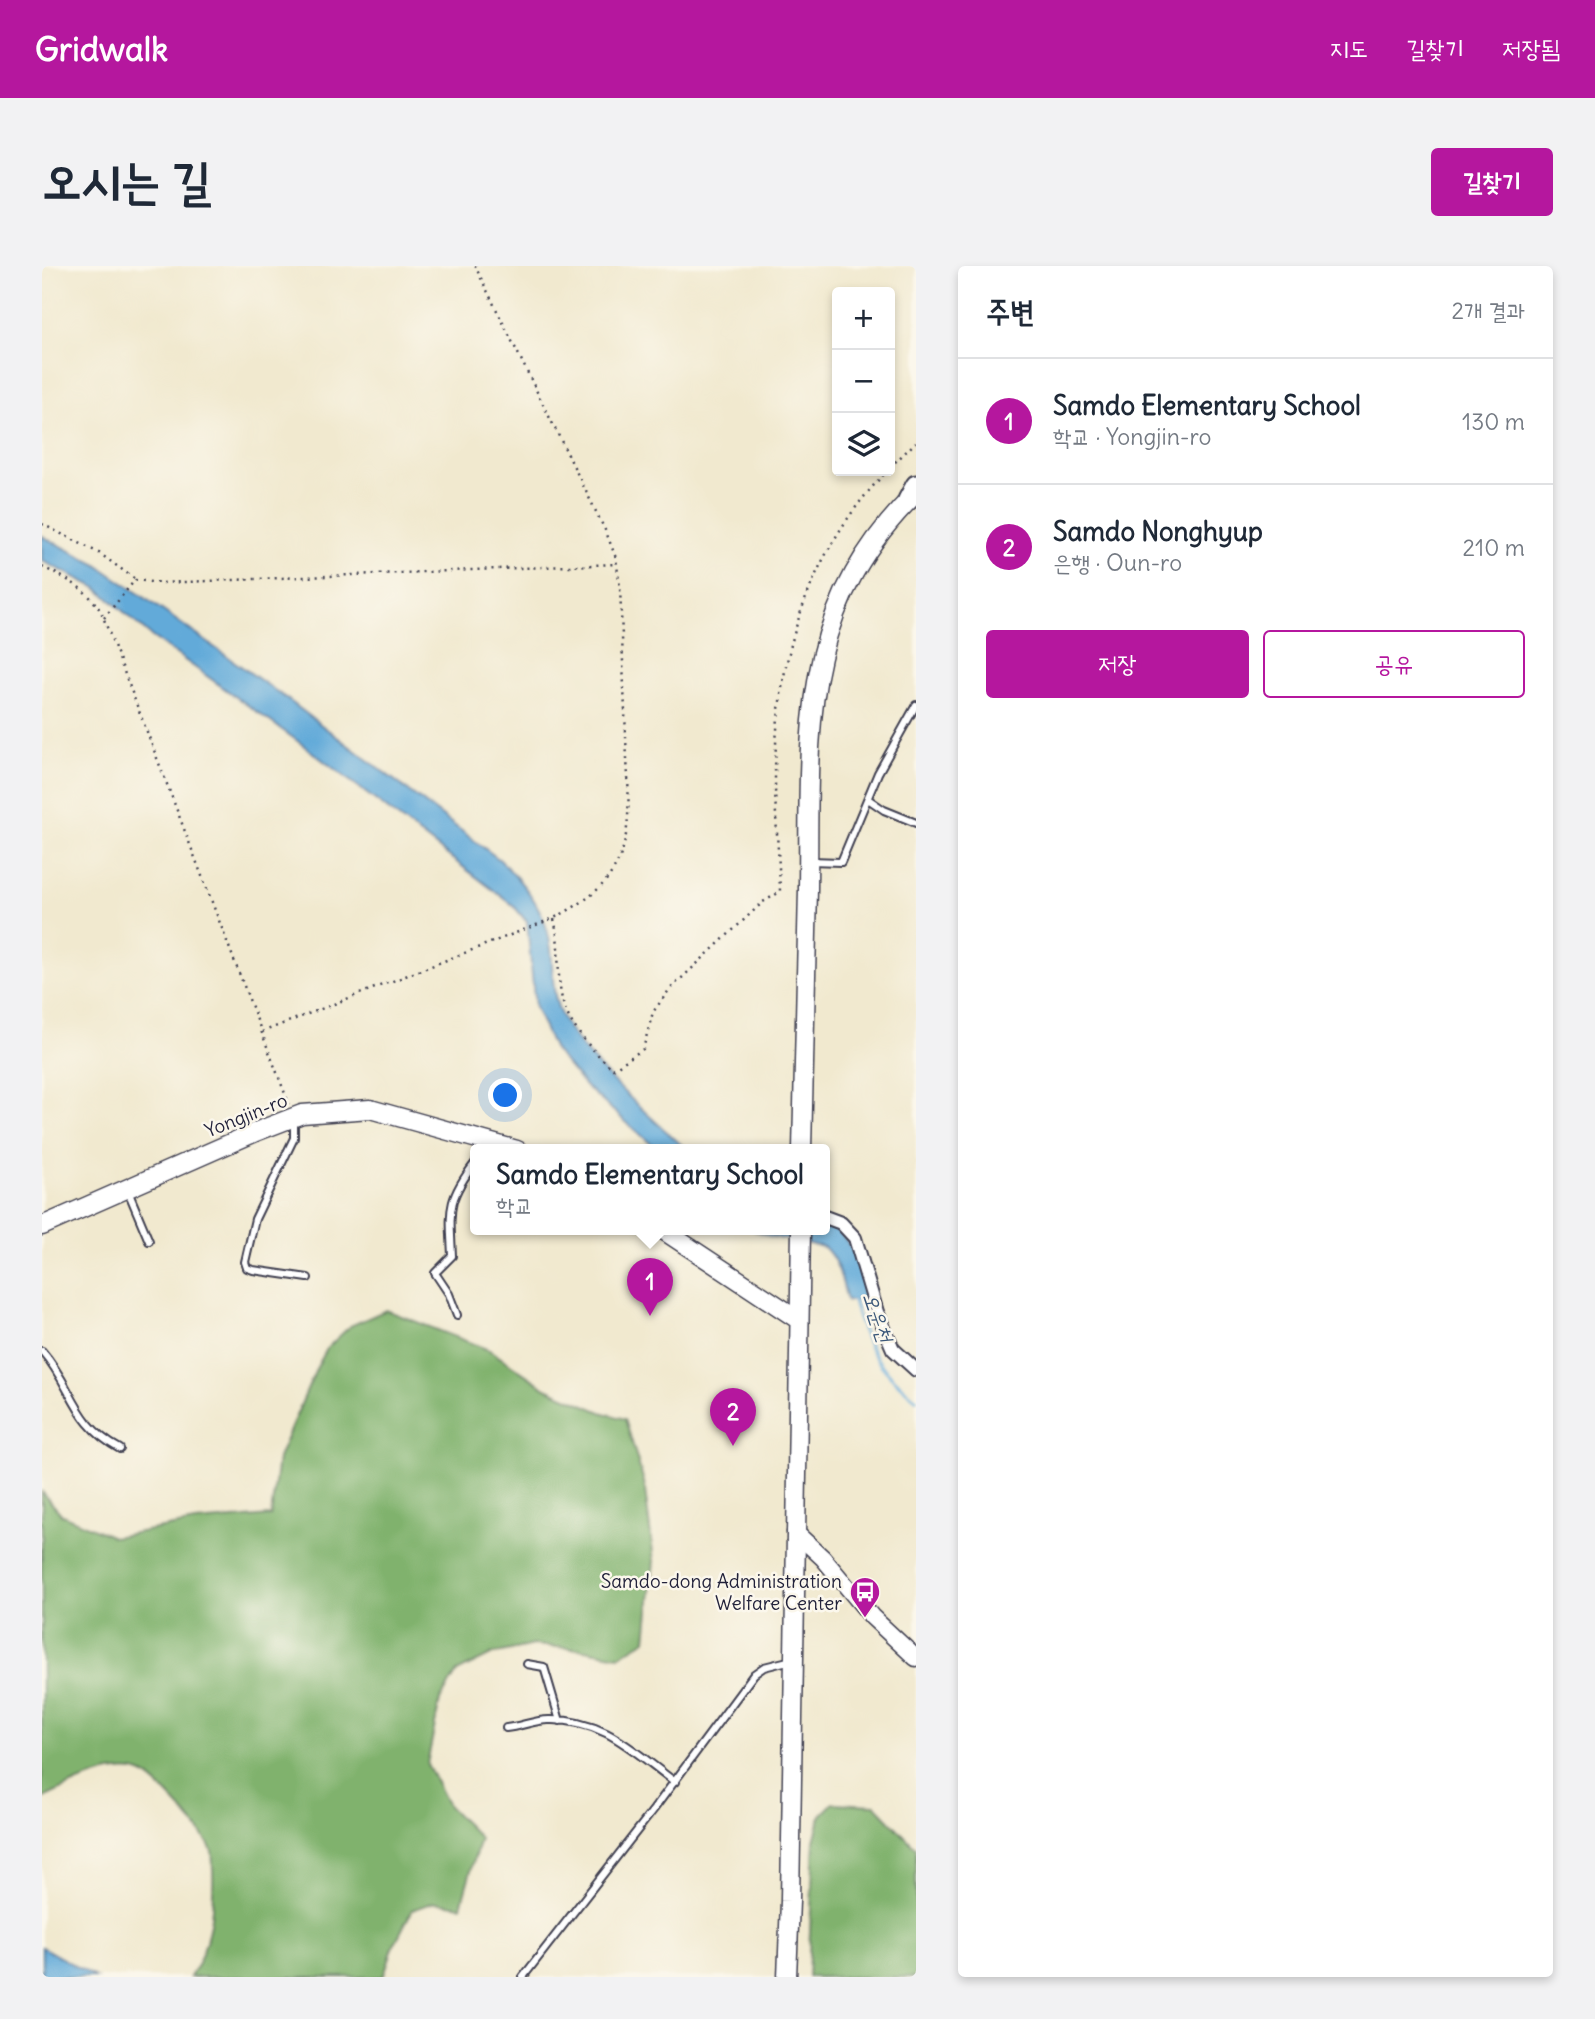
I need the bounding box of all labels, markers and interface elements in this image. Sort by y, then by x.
text: Gridwalk [35,28,168,70]
text: 지도 [1330,33,1368,63]
text: 길찾기 [1406,33,1464,63]
text: 저장됨 [1502,33,1560,63]
button: 길찾기 [1431,148,1553,216]
text: 오시는 길 [42,150,211,211]
map controls [832,287,895,476]
button: + [832,287,895,350]
text: 주변 [986,292,1034,330]
text: 2개 결과 [1451,296,1525,325]
button: − [832,350,895,413]
text: Samdo Elementary School [1053,389,1361,422]
text: 1 [1004,407,1014,436]
text: 130 m [1462,407,1525,436]
button: layers [832,413,895,476]
text: 학교 · Yongjin-ro [1053,422,1211,451]
text: Samdo Nonghyup [1053,515,1263,548]
text: 2 [1003,533,1015,562]
text: 210 m [1462,533,1525,562]
text: 은행 · Oun-ro [1053,548,1182,577]
button: 저장 [986,630,1249,698]
button: 공유 [1263,630,1525,698]
your location [488,1078,522,1112]
street label: Yongjin-ro [201,1088,291,1142]
popup [470,1144,830,1235]
text: Samdo Elementary School [496,1158,804,1191]
text: 학교 [496,1191,533,1220]
pin: 1 [627,1258,673,1316]
water label: 오운천 [857,1289,900,1347]
pin: 2 [710,1388,756,1446]
place label: Samdo-dong Administration Welfare Center [601,1569,842,1615]
bus stop icon: Samdo-dong Administration Welfare Center [848,1575,882,1619]

